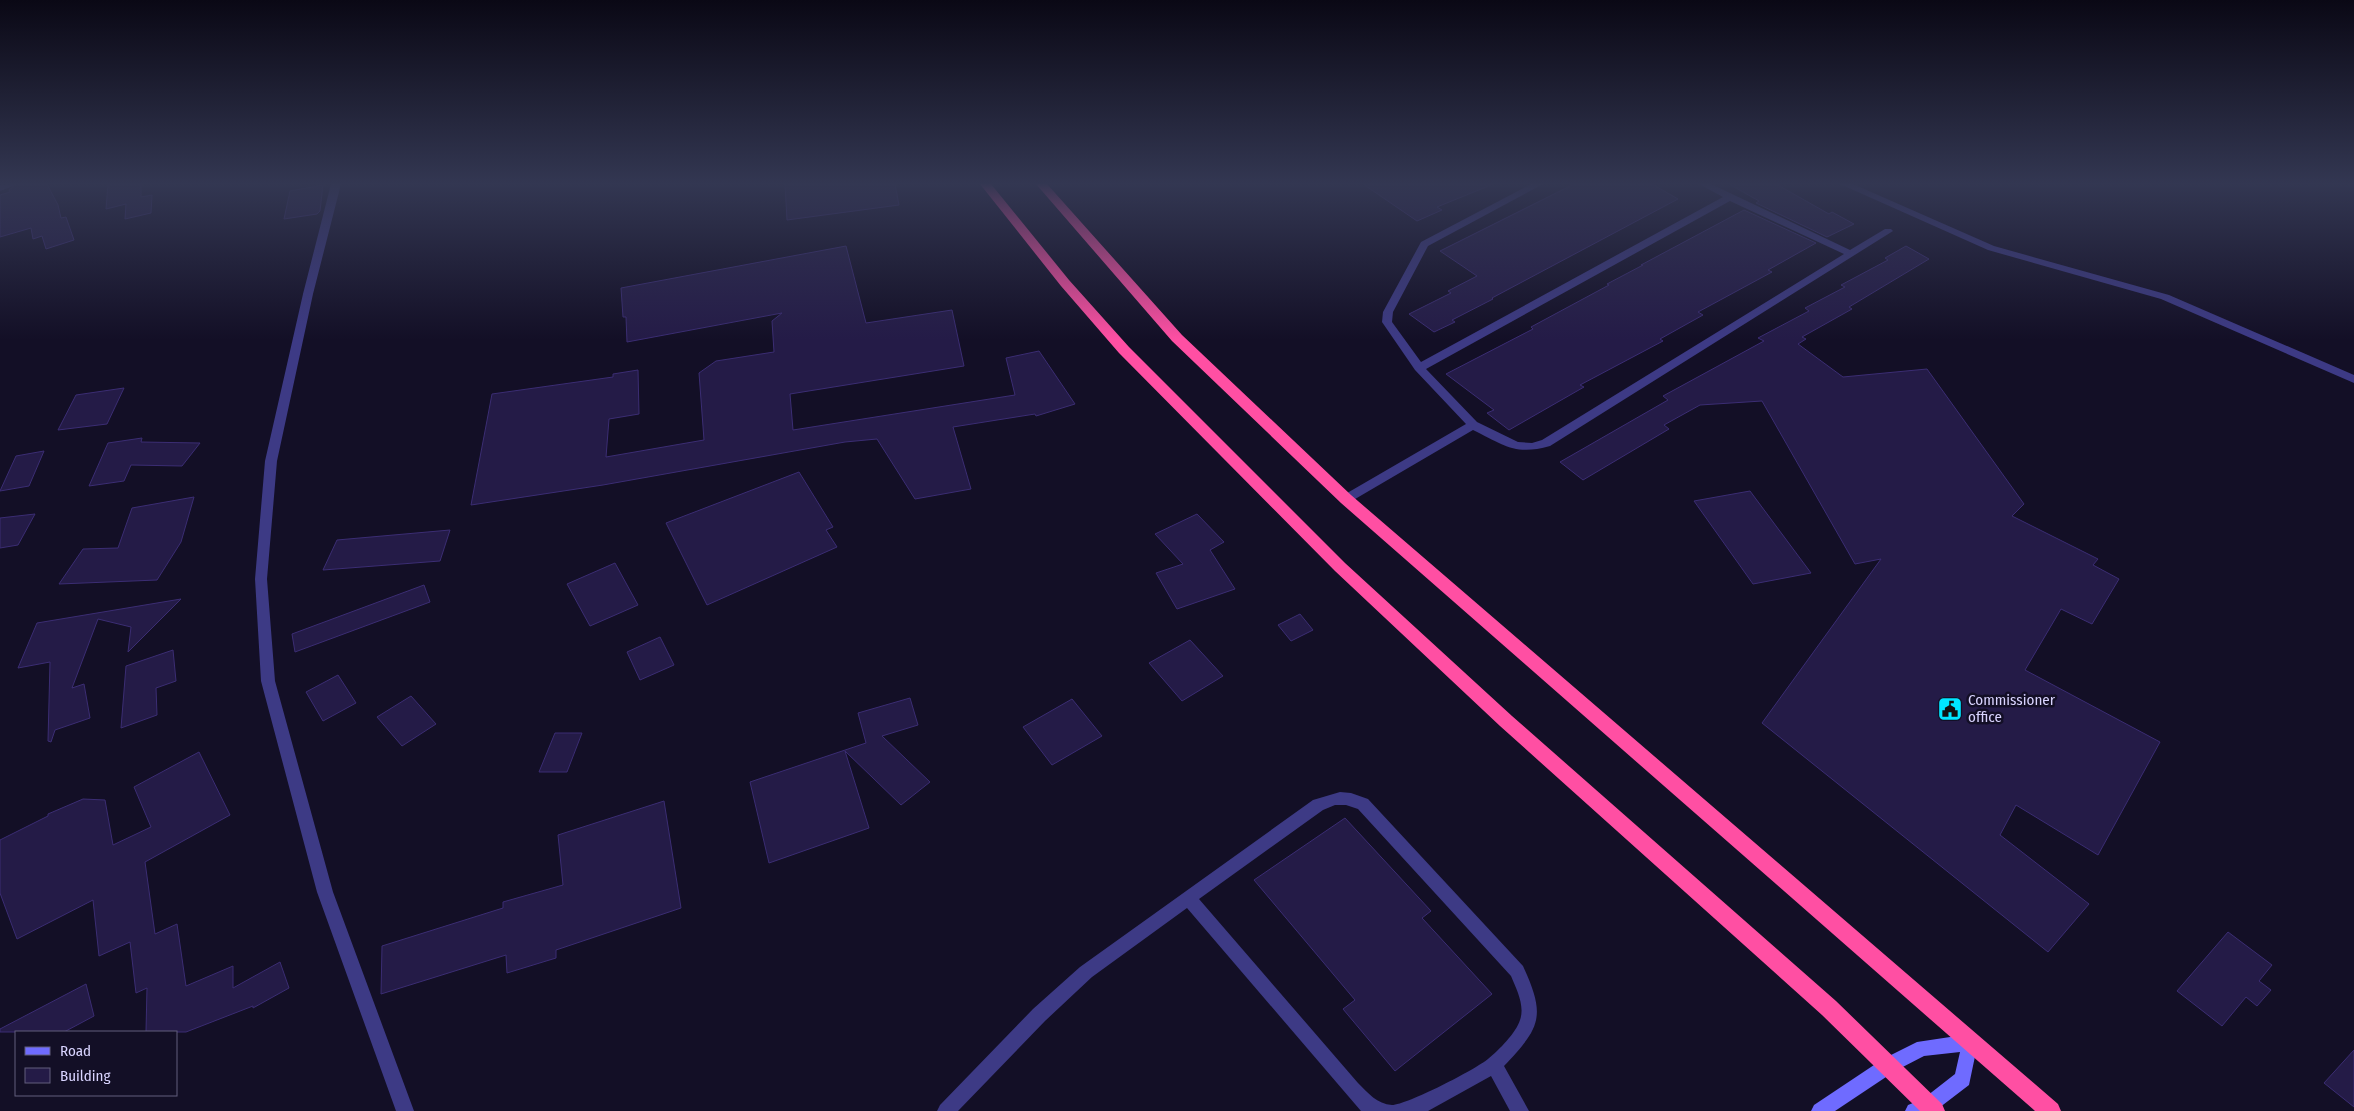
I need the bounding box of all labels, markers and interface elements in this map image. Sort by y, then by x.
place label: Commissioner office [1968,691,2056,726]
public building icon: Commissioner office [1937,696,1963,722]
legend [15,1031,178,1096]
text: Road [60,1042,91,1060]
text: Building [60,1067,111,1085]

